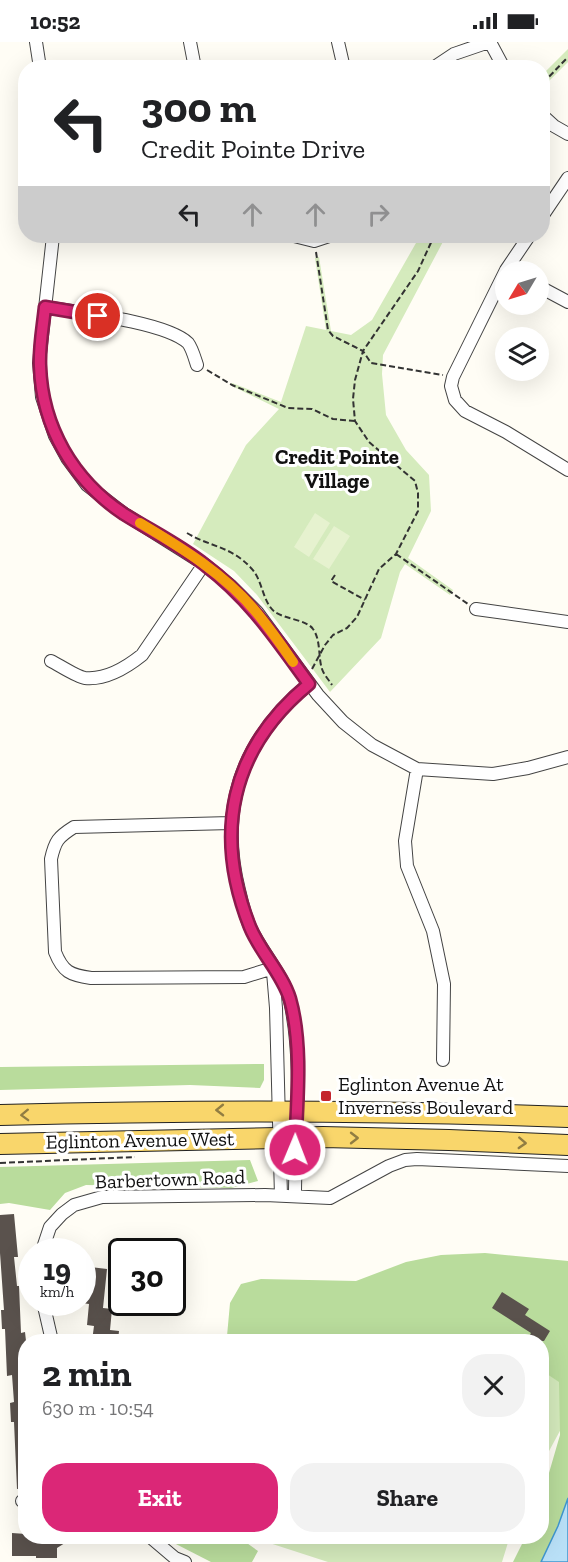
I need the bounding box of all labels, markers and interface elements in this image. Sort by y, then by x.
text: 10:52 [30,8,80,35]
text: 300 m [141,82,256,133]
icon: left [42,84,120,162]
text: Credit Pointe Drive [141,133,365,165]
icon: left [173,198,206,231]
icon: ahead [236,198,269,231]
icon: ahead [299,198,332,231]
icon: right [362,198,395,231]
north arrow [495,261,549,315]
map controls [495,261,549,381]
pin [72,290,123,341]
icon: arrive [81,299,114,332]
button: layers [495,327,549,381]
district label: Credit Pointe Village [275,444,399,493]
place label: Eglinton Avenue At Inverness Boulevard [338,1072,513,1119]
marker: Eglinton Avenue At Inverness Boulevard [319,1089,333,1103]
one-way arrow [216,1104,225,1117]
one-way arrow [21,1108,30,1121]
position arrow [263,1118,327,1182]
street label: Eglinton Avenue West [45,1126,235,1154]
one-way arrow [350,1131,359,1144]
one-way arrow [518,1137,527,1150]
street label: Barbertown Road [94,1164,246,1194]
speed limit sign: 30 [108,1238,186,1316]
text: 19 [43,1252,71,1288]
text: km/h [40,1283,74,1301]
text: 2 min [42,1352,132,1395]
button: close [462,1354,525,1417]
text: 630 m · 10:54 [42,1396,154,1420]
button: Exit [42,1463,278,1532]
button: Share [290,1463,525,1532]

